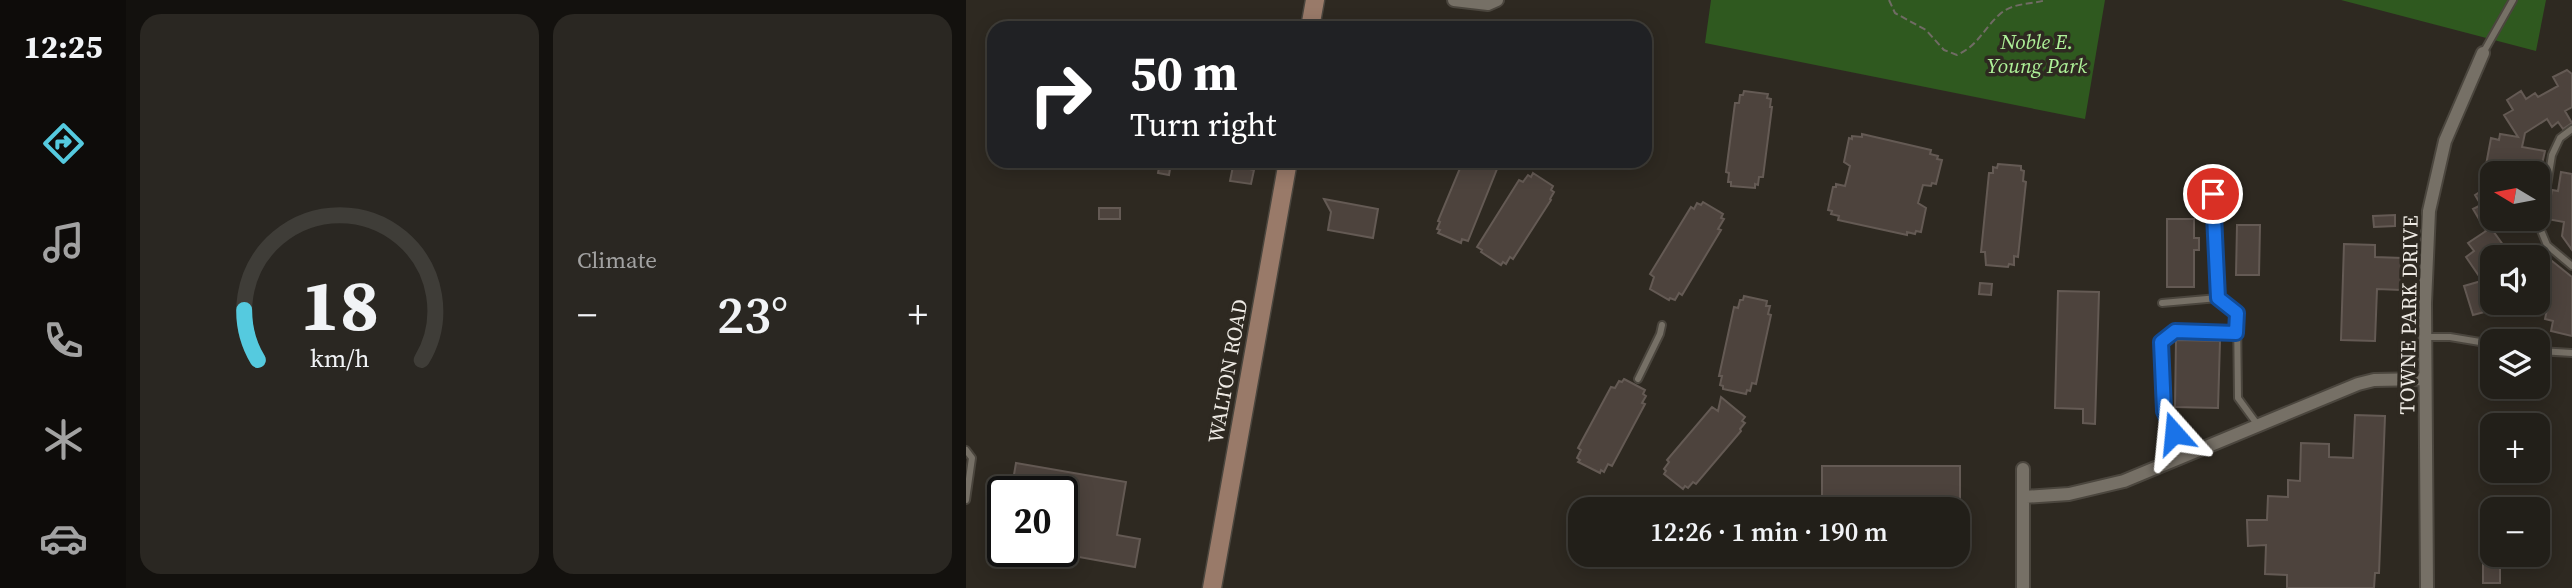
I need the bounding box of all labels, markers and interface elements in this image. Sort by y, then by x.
text: 12:25 [24,25,102,69]
park label: Noble E. Young Park [1987,27,2087,80]
text: 50 m [1130,39,1238,106]
icon: right [1015,49,1106,140]
text: Turn right [1130,103,1276,147]
icon: directions [39,119,88,168]
north arrow [2480,161,2550,231]
map controls [2480,161,2550,567]
pin [2183,164,2243,224]
icon: arrive [2194,175,2232,213]
street label: TOWNE PARK DRIVE [2392,215,2425,415]
icon: music [39,218,88,267]
text: Climate [577,244,657,276]
button: sound [2480,245,2550,315]
text: 18 [300,255,379,354]
text: 23° [717,279,788,350]
text: − [577,289,597,341]
text: + [908,289,928,341]
street label: WALTON ROAD [1201,297,1254,445]
icon: phone [39,316,88,365]
button: layers [2480,329,2550,399]
text: km/h [310,341,369,375]
position arrow [2137,396,2211,470]
button: + [2480,413,2550,483]
icon: climate [39,415,88,464]
speed limit sign: 20 [987,476,1078,567]
button: − [2480,497,2550,567]
icon: car [39,514,88,563]
text: 12:26 · 1 min · 190 m [1650,514,1888,550]

